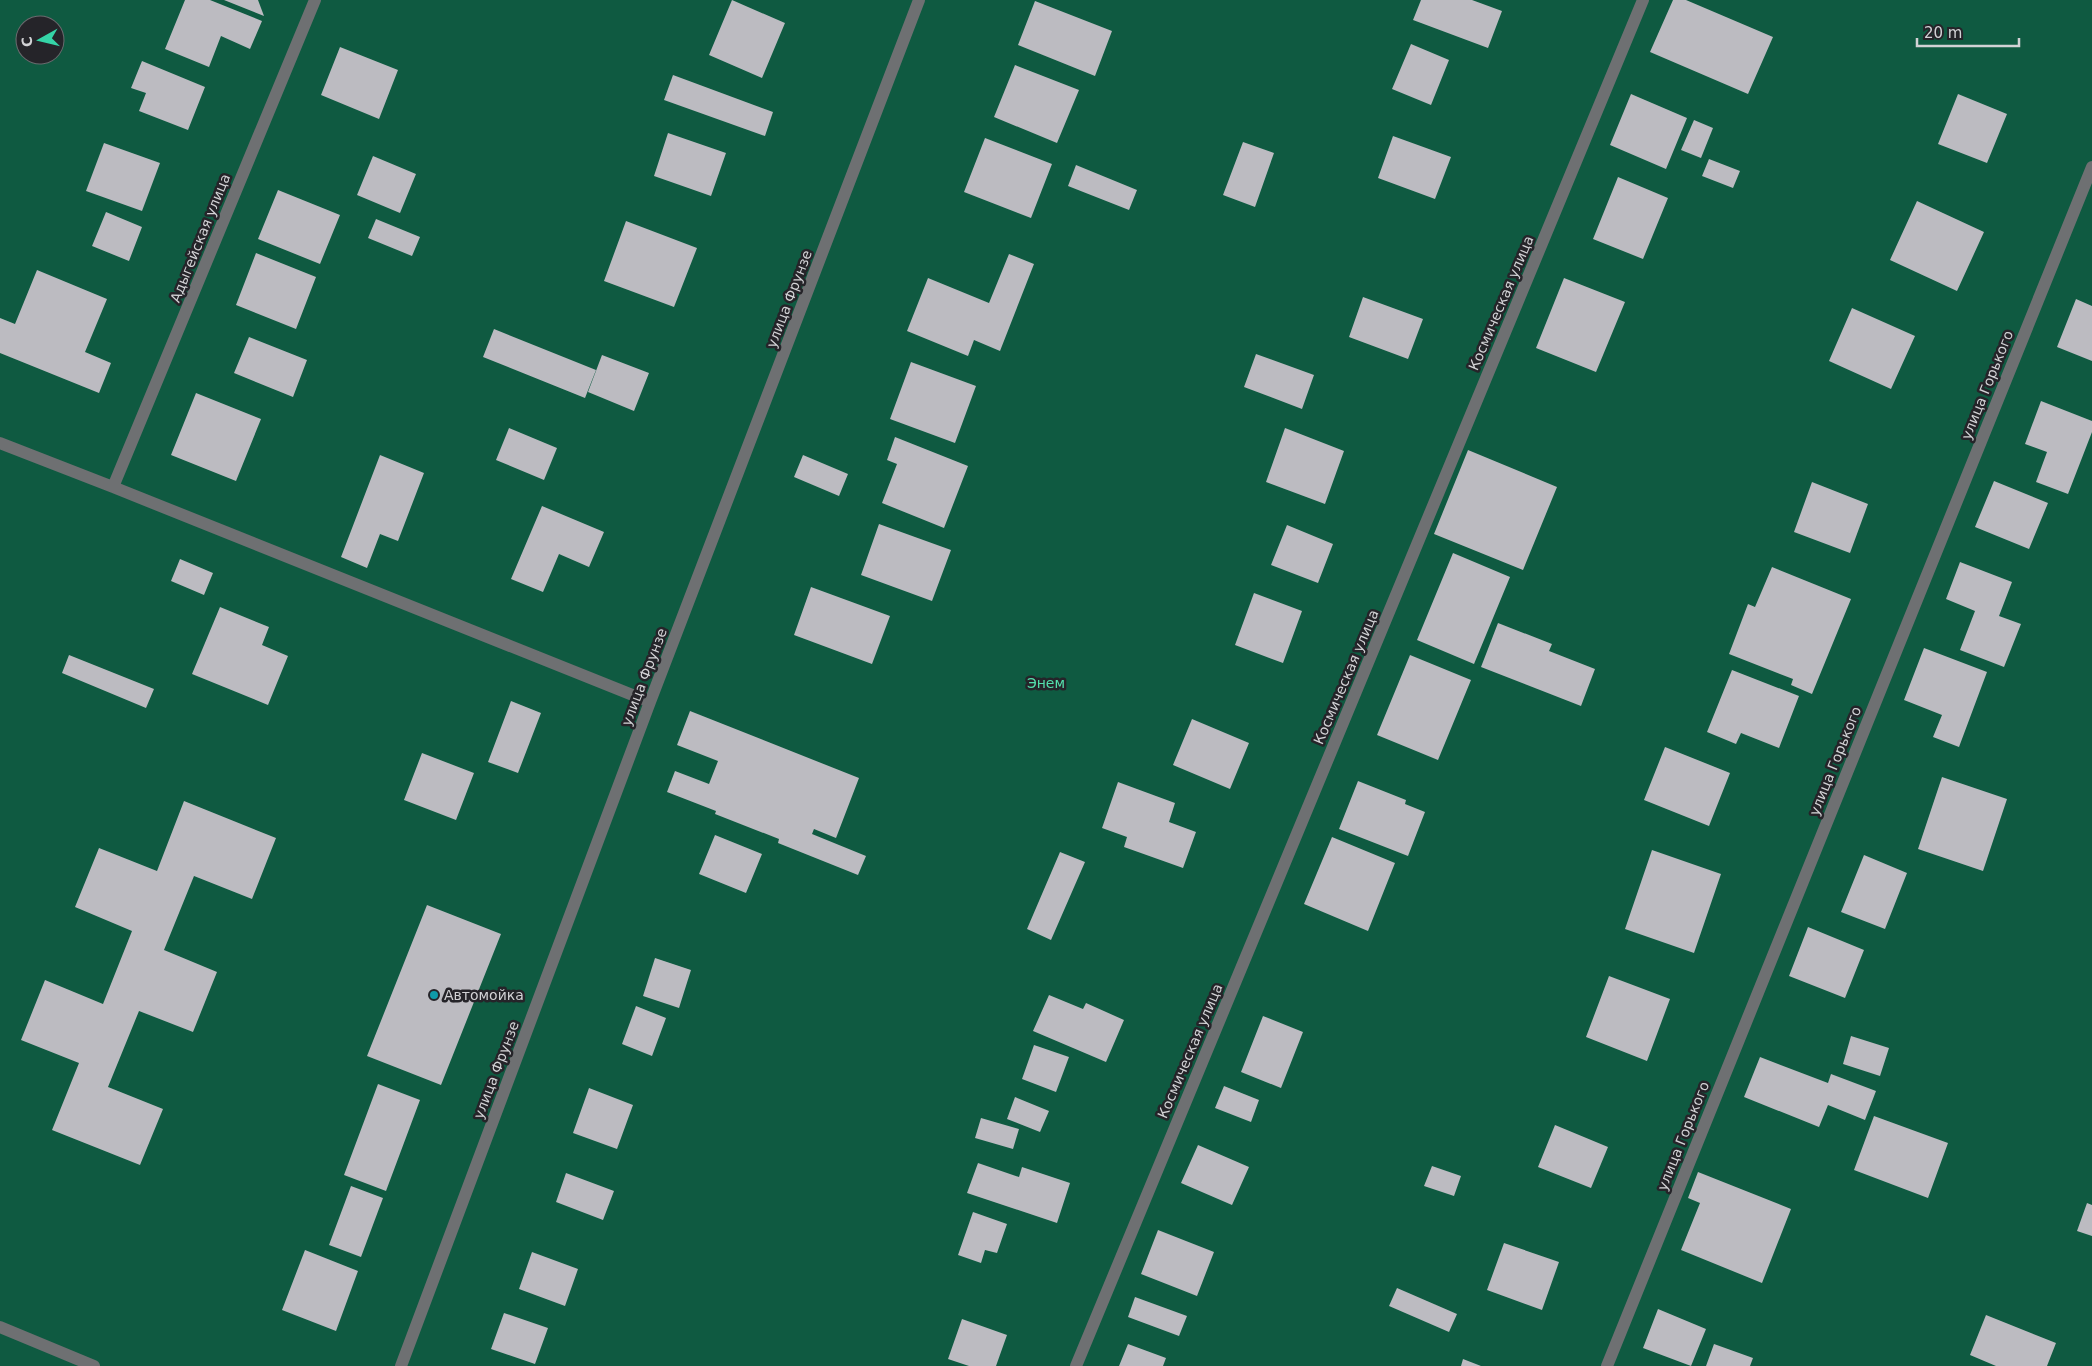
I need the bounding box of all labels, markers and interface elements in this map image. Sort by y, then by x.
north arrow [15,15,65,65]
scale bar [1917,15,2020,47]
text: 20 m [1924,24,1962,42]
text: С [18,36,36,48]
street label: Адыгейская улица [167,171,233,305]
street label: Космическая улица [1465,233,1537,373]
street label: улица Фрунзе [763,248,815,350]
street label: улица Горького [1958,328,2016,442]
street label: Космическая улица [1310,607,1382,747]
street label: улица Фрунзе [618,626,670,728]
park label: Энем [1027,675,1065,691]
street label: улица Горького [1806,704,1864,818]
street label: Космическая улица [1154,981,1226,1121]
place label: Автомойка [444,987,524,1003]
marker: Автомойка [428,989,440,1001]
street label: улица Фрунзе [470,1019,522,1121]
street label: улица Горького [1654,1079,1712,1193]

